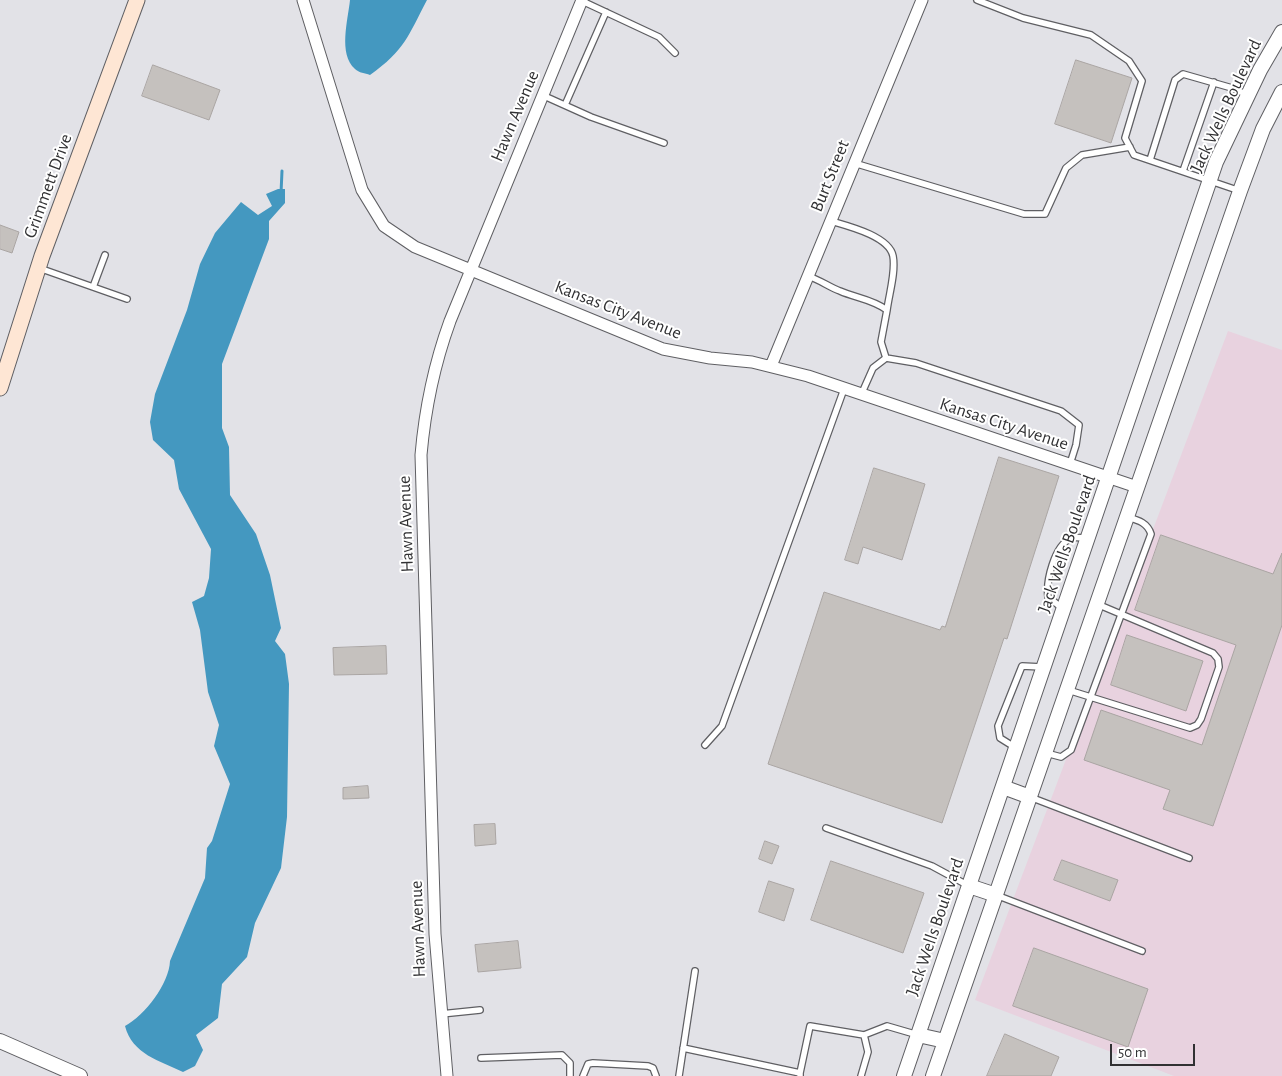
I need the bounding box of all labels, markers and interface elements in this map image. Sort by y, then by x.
street label: Jack Wells Boulevard [1186,36,1266,176]
street label: Hawn Avenue [486,67,544,165]
street label: Grimmett Drive [19,131,77,241]
street label: Burt Street [806,137,854,215]
street label: Kansas City Avenue [551,276,685,344]
street label: Kansas City Avenue [937,393,1071,455]
street label: Jack Wells Boulevard [1033,472,1101,616]
street label: Hawn Avenue [394,475,418,573]
street label: Jack Wells Boulevard [901,855,969,999]
street label: Hawn Avenue [406,880,430,978]
scale bar [1112,1034,1197,1066]
text: 50 m [1118,1045,1147,1060]

